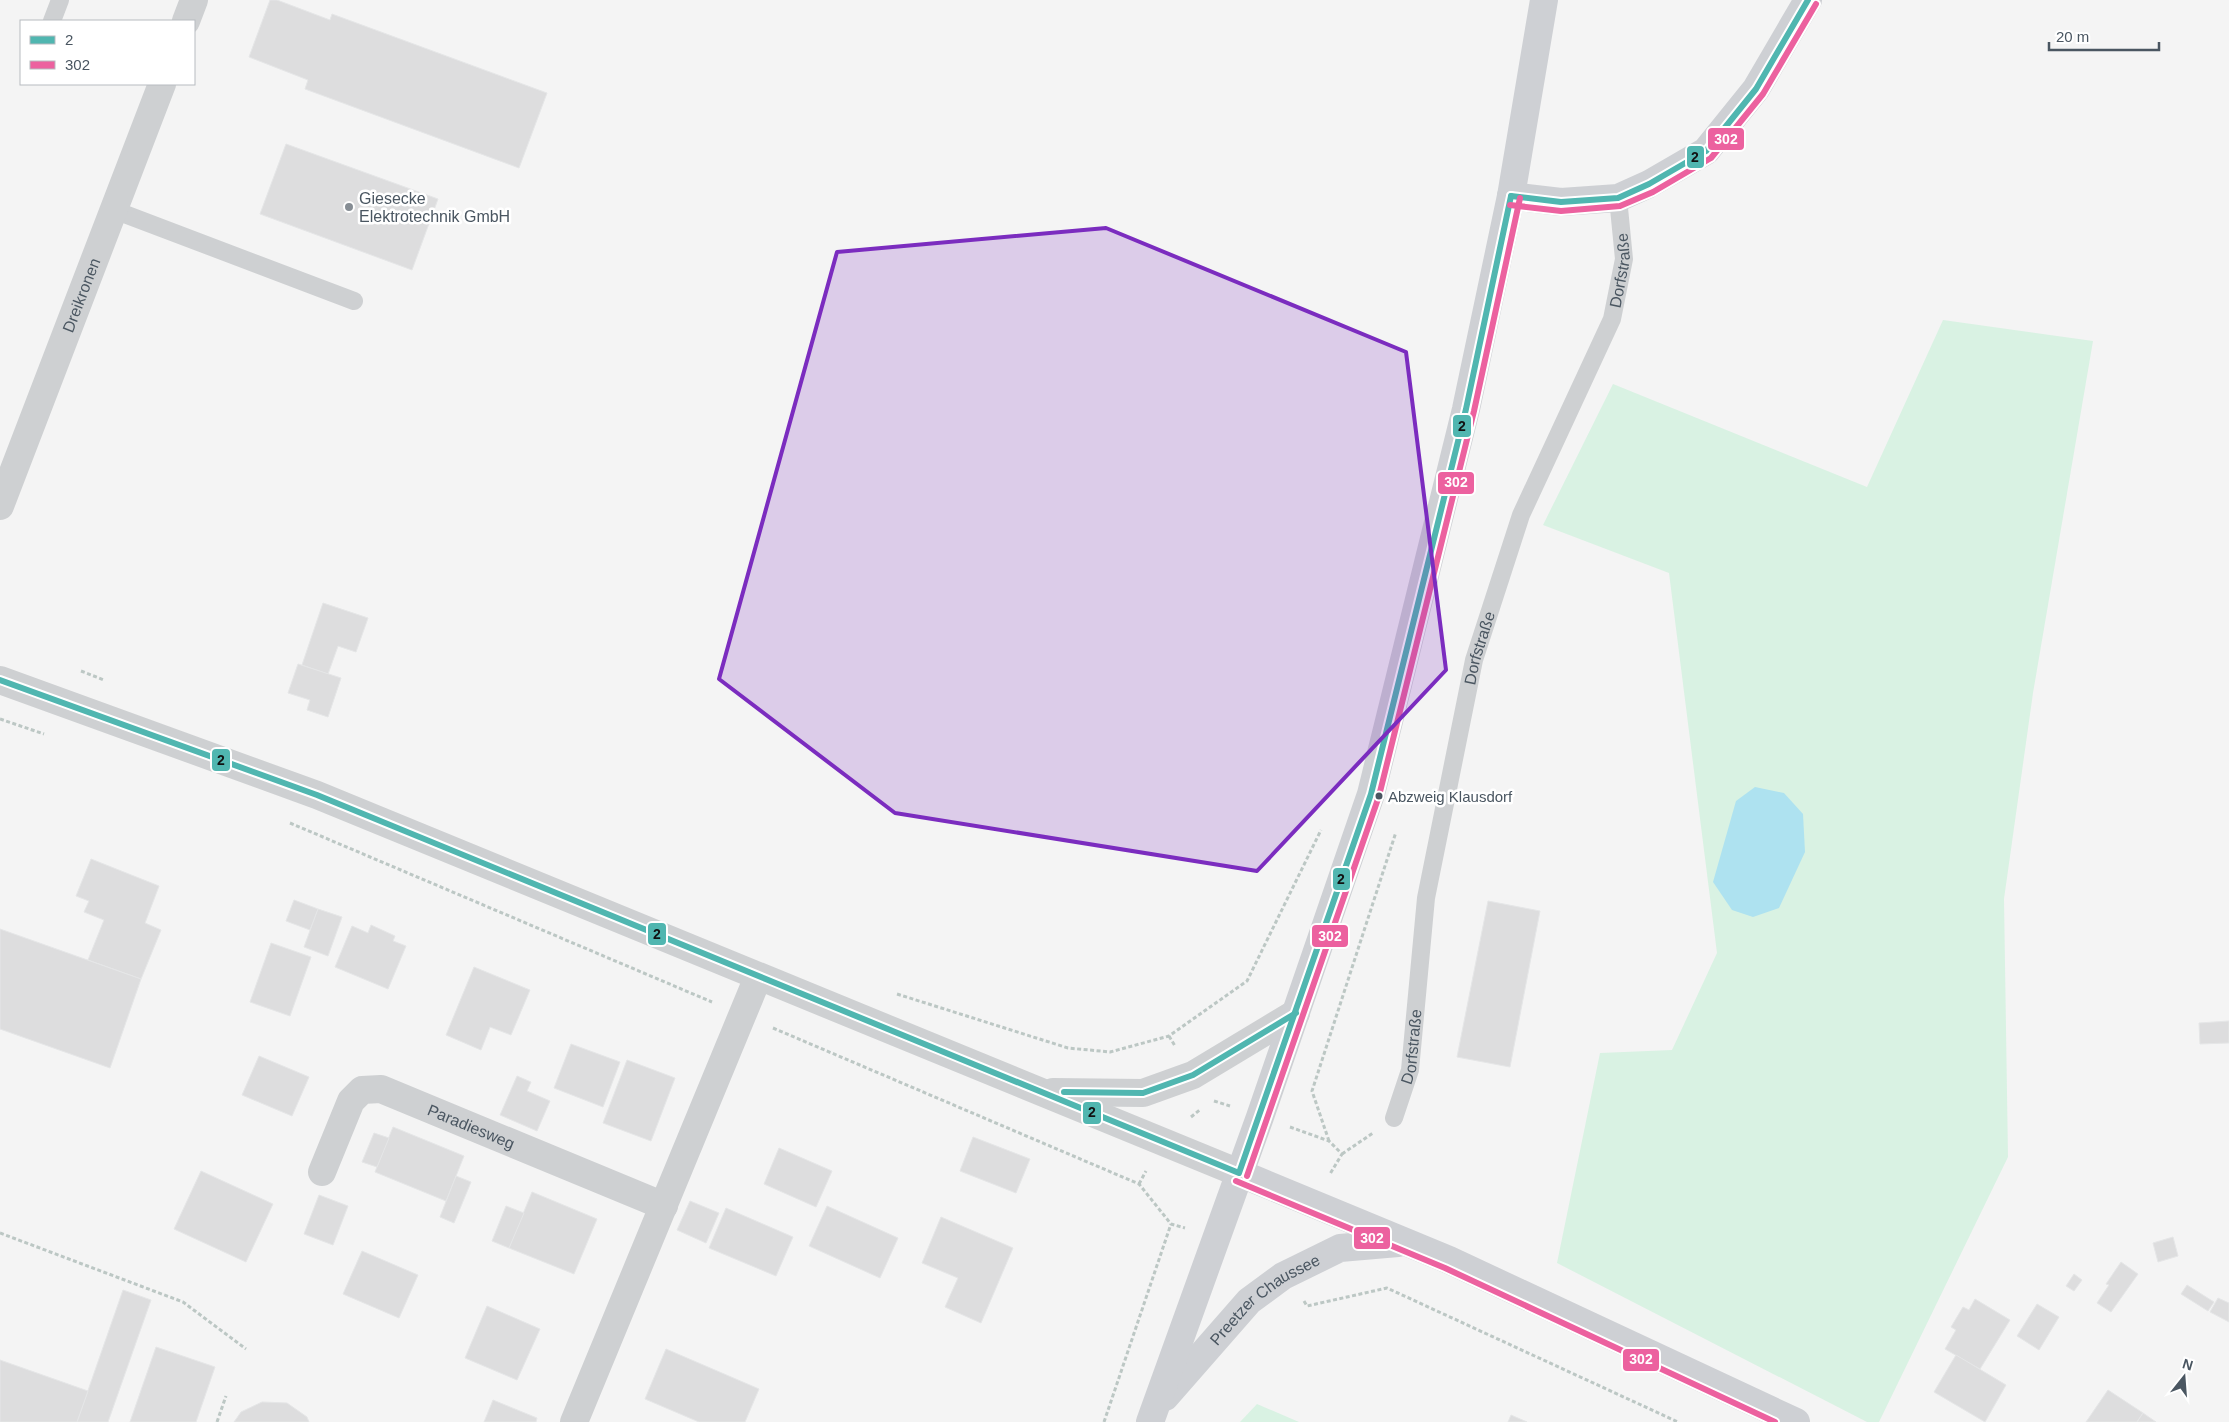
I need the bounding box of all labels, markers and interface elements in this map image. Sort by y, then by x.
legend [20,20,195,85]
scale bar [2049,20,2159,52]
text: 20 m [2056,28,2089,45]
text: 2 [65,31,73,48]
text: 302 [65,56,90,73]
line badge: 302 [1707,127,1745,151]
text: 302 [1714,131,1738,147]
line badge: 2 [1686,145,1705,169]
text: 2 [1691,149,1699,165]
place label: Giesecke Elektrotechnik GmbH [359,190,510,225]
marker: Giesecke Elektrotechnik GmbH [343,201,355,213]
street label: Dorfstraße [1606,232,1633,309]
street label: Dreikronen [59,255,103,335]
line badge: 2 [1452,414,1472,438]
text: 2 [1458,418,1466,434]
line badge: 302 [1437,471,1475,495]
text: 302 [1444,474,1468,490]
street label: Dorfstraße [1461,609,1498,686]
line badge: 2 [211,748,231,772]
text: 2 [217,752,225,768]
place label: Abzweig Klausdorf [1388,788,1513,805]
marker: Abzweig Klausdorf [1374,791,1384,801]
line badge: 2 [1332,867,1351,891]
text: 2 [1337,871,1345,887]
line badge: 2 [647,922,667,946]
line badge: 302 [1311,924,1349,948]
text: 2 [653,926,661,942]
text: 302 [1318,928,1342,944]
street label: Dorfstraße [1397,1008,1424,1086]
street label: Paradiesweg [425,1101,517,1152]
line badge: 2 [1082,1101,1102,1125]
text: 2 [1088,1104,1096,1120]
line badge: 302 [1353,1226,1391,1250]
text: 302 [1360,1230,1384,1246]
street label: Preetzer Chaussee [1206,1251,1323,1348]
line badge: 302 [1622,1348,1660,1372]
text: 302 [1629,1351,1653,1367]
north arrow [2159,1352,2209,1402]
text: N [2181,1355,2195,1374]

